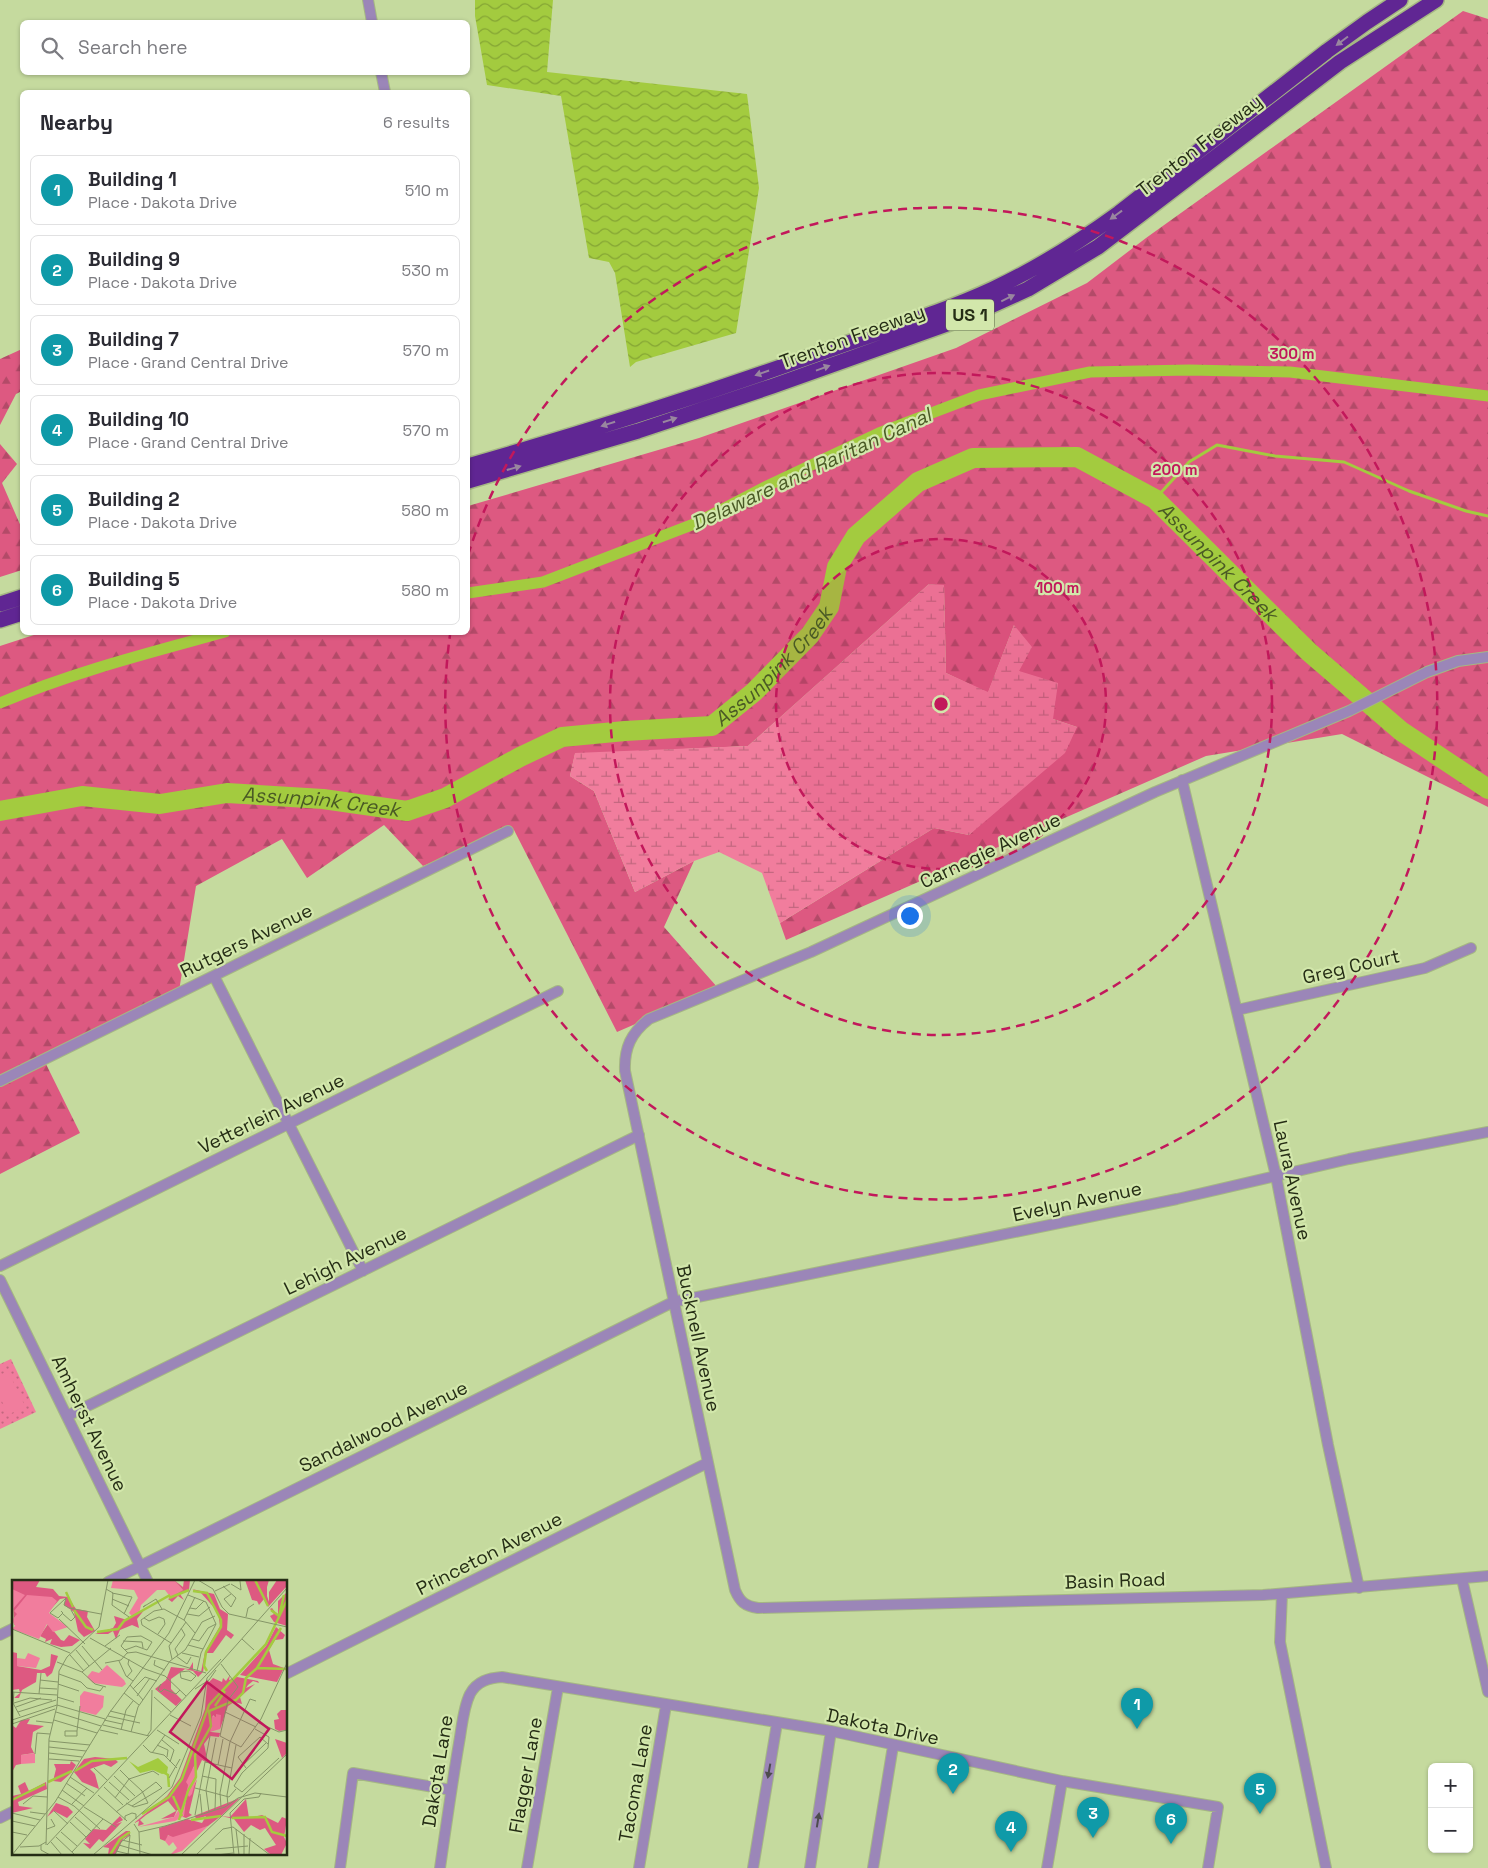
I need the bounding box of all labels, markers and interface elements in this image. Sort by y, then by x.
search box [20,20,470,75]
icon: search [38,34,66,62]
text: Search here [78,35,188,60]
one-way arrow [1336,35,1349,46]
street label: Trenton Freeway [1131,89,1267,202]
text: Nearby [40,109,113,136]
text: 6 results [383,112,450,133]
text: Building 1 [88,167,177,192]
text: 1 [53,180,61,201]
text: 510 m [405,180,449,201]
text: Place · Dakota Drive [88,192,237,213]
one-way arrow [1109,210,1123,220]
text: Building 9 [88,247,180,272]
text: 2 [52,260,62,281]
text: 530 m [402,260,449,281]
text: Place · Dakota Drive [88,272,237,293]
one-way arrow [1001,294,1015,302]
street label: Trenton Freeway [776,299,928,374]
road number: US 1 [946,300,994,330]
text: Building 7 [88,327,179,352]
text: 3 [52,340,62,361]
text: 570 m [403,340,449,361]
text: 300 m [1269,344,1315,363]
text: Place · Grand Central Drive [88,352,289,373]
one-way arrow [816,364,831,371]
one-way arrow [754,370,769,378]
water label: Delaware and Raritan Canal [687,401,937,536]
text: Building 10 [88,407,189,432]
one-way arrow [662,416,677,423]
text: 4 [52,420,62,441]
text: 570 m [403,420,449,441]
one-way arrow [600,421,615,429]
text: Place · Grand Central Drive [88,432,289,453]
text: 200 m [1153,460,1197,479]
one-way arrow [507,464,522,472]
text: Building 2 [88,487,180,512]
water label: Assunpink Creek [1153,497,1285,628]
text: 5 [52,500,62,521]
text: 580 m [401,500,449,521]
text: Place · Dakota Drive [88,512,237,533]
text: Building 5 [88,567,180,592]
text: 100 m [1037,578,1079,597]
text: 6 [52,580,62,601]
text: 580 m [401,580,449,601]
text: Place · Dakota Drive [88,592,237,613]
water label: Assunpink Creek [709,600,839,732]
centre of rings [932,695,950,713]
water label: Assunpink Creek [241,781,404,823]
street label: Carnegie Avenue [916,807,1065,894]
street label: Rutgers Avenue [176,898,316,983]
your location [897,903,923,929]
street label: Greg Court [1300,943,1402,990]
street label: Vetterlein Avenue [194,1067,348,1160]
street label: Laura Avenue [1268,1118,1317,1242]
street label: Evelyn Avenue [1010,1176,1144,1227]
street label: Lehigh Avenue [280,1220,411,1301]
street label: Bucknell Avenue [671,1262,726,1414]
street label: Amherst Avenue [46,1351,133,1495]
street label: Sandalwood Avenue [295,1375,472,1478]
street label: Princeton Avenue [412,1506,566,1601]
street label: Basin Road [1064,1566,1166,1595]
inset map [12,1580,288,1856]
pin: 1 [1121,1688,1153,1729]
street label: Dakota Drive [824,1702,942,1751]
street label: Dakota Lane [416,1713,459,1829]
street label: Flagger Lane [503,1715,548,1835]
street label: Tacoma Lane [613,1722,658,1844]
pin: 2 [937,1753,969,1794]
one-way arrow [764,1763,772,1779]
map controls [1428,1763,1473,1853]
button: + [1428,1763,1473,1808]
pin: 5 [1244,1773,1276,1814]
pin: 3 [1077,1797,1109,1838]
pin: 6 [1155,1803,1187,1844]
button: − [1428,1808,1473,1853]
one-way arrow [814,1811,822,1827]
pin: 4 [995,1811,1027,1852]

